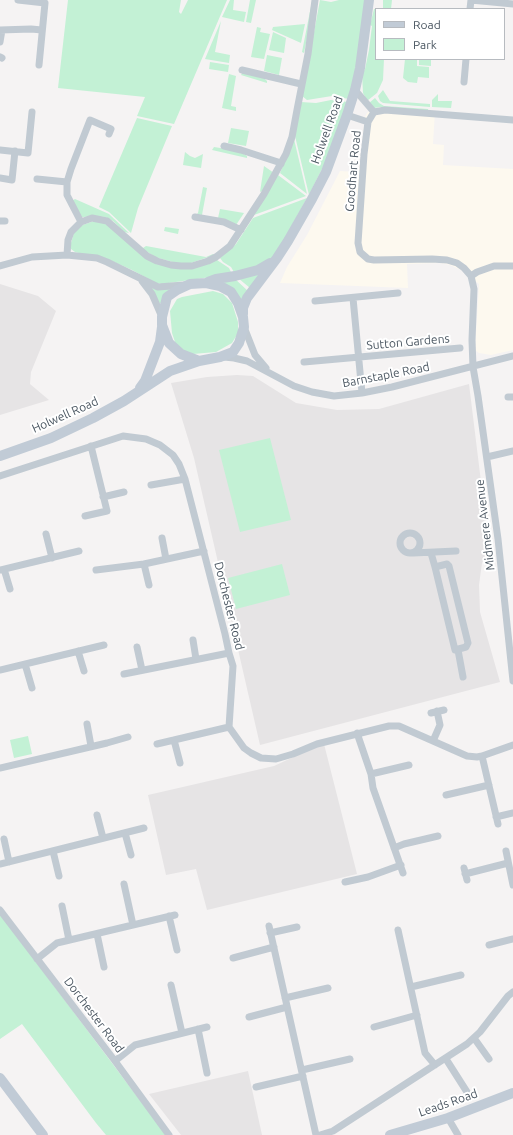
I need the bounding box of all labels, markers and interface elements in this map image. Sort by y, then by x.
legend [375,8,505,60]
text: Road [413,18,441,31]
text: Park [413,38,437,51]
street label: Holwell Road [308,94,346,166]
street label: Goodhart Road [342,130,364,212]
street label: Sutton Gardens [366,331,450,353]
street label: Barnstaple Road [341,359,431,391]
street label: Holwell Road [30,394,100,436]
street label: Midmere Avenue [472,479,498,571]
street label: Dorchester Road [211,560,247,652]
street label: Dorchester Road [61,975,127,1055]
street label: Leads Road [417,1086,479,1120]

